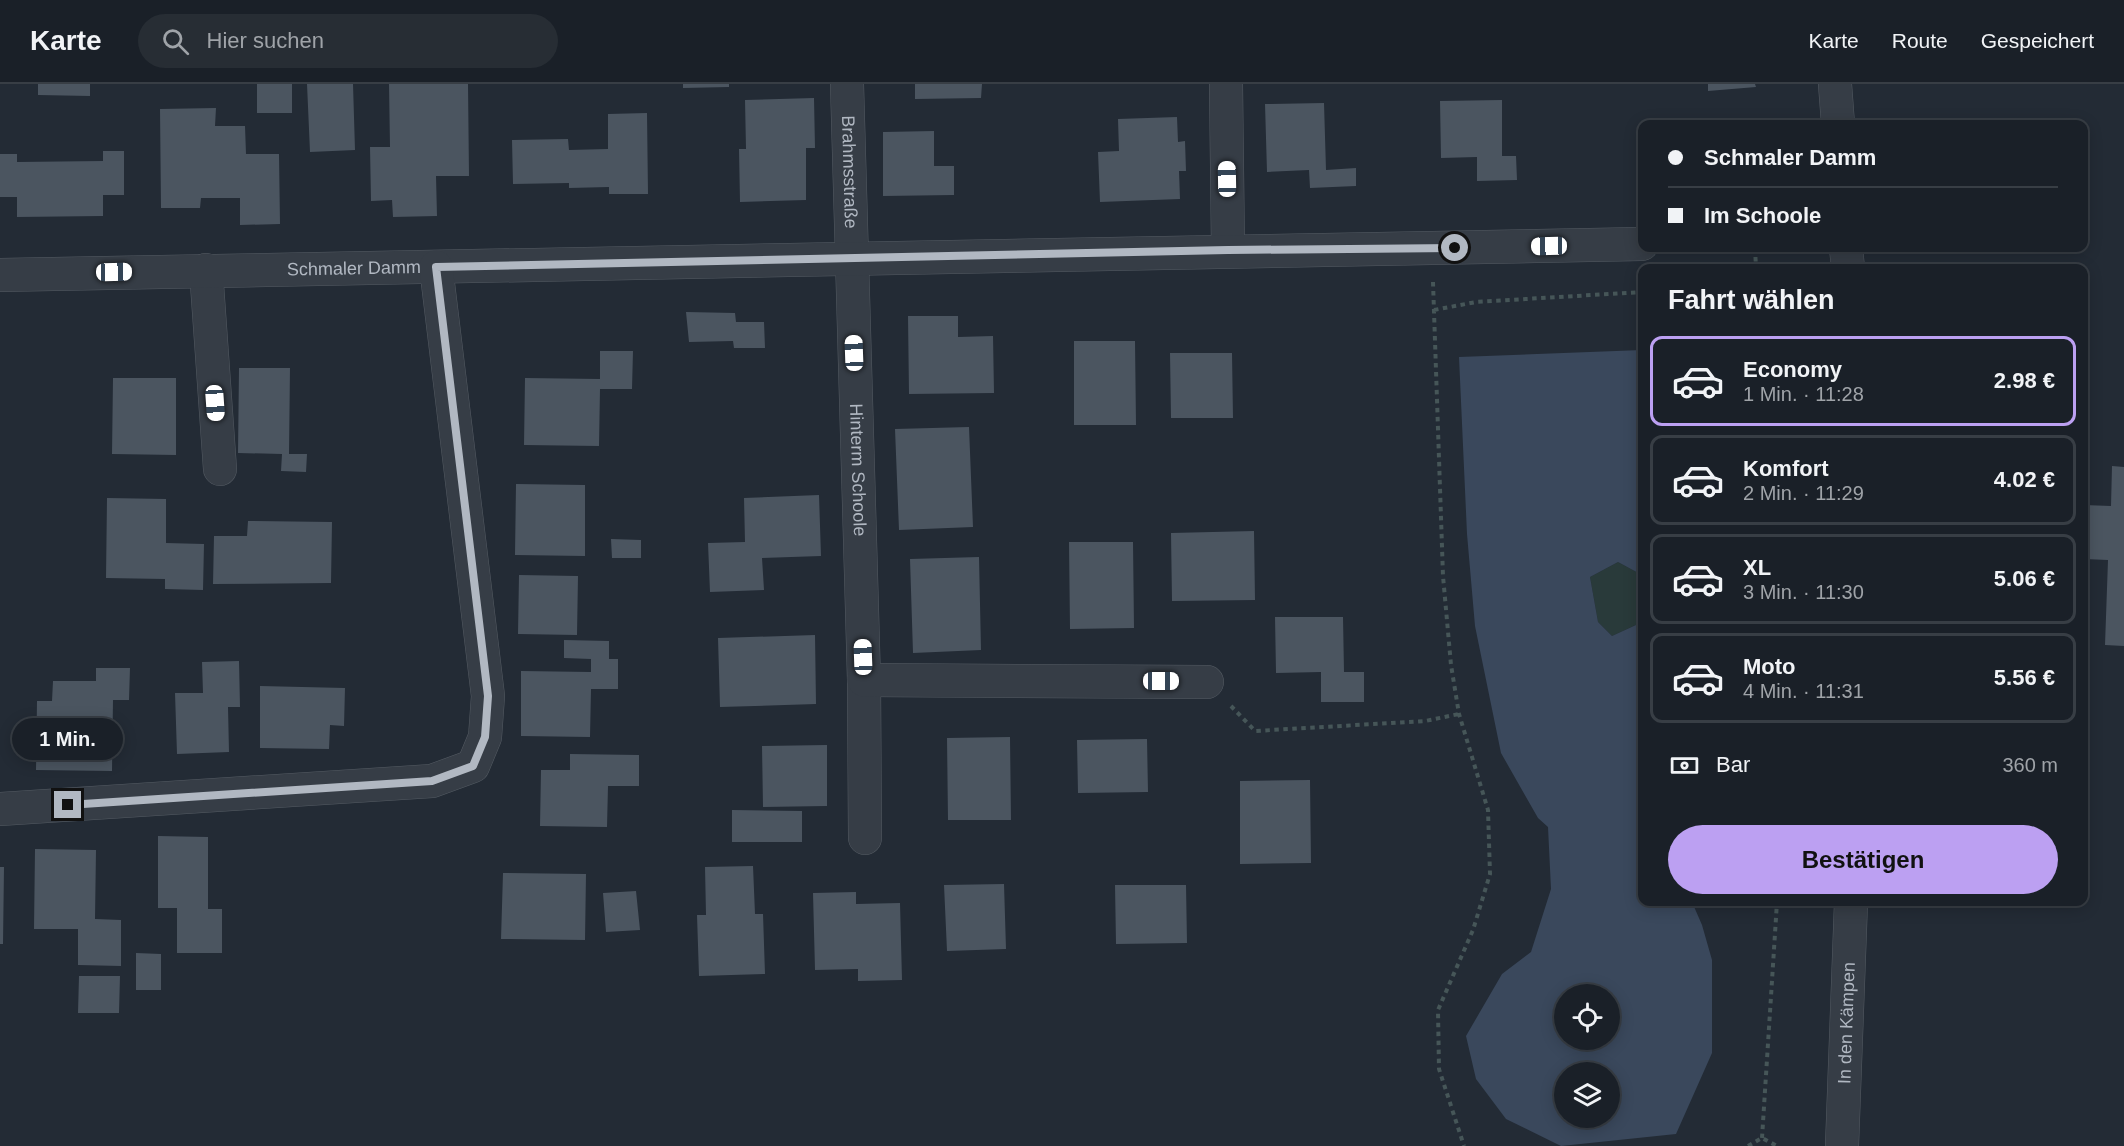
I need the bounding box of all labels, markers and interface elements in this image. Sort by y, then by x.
search box [138,14,558,68]
text: Karte [30,25,102,56]
icon: search [159,25,192,58]
text: Hier suchen [207,28,324,53]
text: Karte [1809,29,1859,52]
text: Route [1892,29,1948,52]
text: Gespeichert [1981,29,2094,52]
street label: Brahmsstraße [838,115,861,229]
text: Schmaler Damm [1704,145,1876,170]
car [1218,161,1236,197]
text: Im Schoole [1704,203,1821,228]
route start [1441,234,1468,261]
car [1531,237,1567,255]
street label: Schmaler Damm [287,257,421,280]
car [96,263,132,281]
text: Fahrt wählen [1668,285,1835,315]
car [844,335,864,371]
icon: car [1671,354,1725,408]
text: Economy [1743,357,1842,382]
text: 2.98 € [1994,368,2055,393]
text: 1 Min. · 11:28 [1743,383,1864,405]
car [205,384,225,422]
street label: Hinterm Schoole [846,403,870,537]
icon: car [1671,453,1725,507]
text: Komfort [1743,456,1829,481]
text: 4.02 € [1994,467,2055,492]
text: 2 Min. · 11:29 [1743,482,1864,504]
icon: car [1671,552,1725,606]
text: XL [1743,555,1771,580]
text: 5.06 € [1994,566,2055,591]
text: 3 Min. · 11:30 [1743,581,1864,603]
car [853,639,873,675]
icon: car [1671,651,1725,705]
text: Moto [1743,654,1796,679]
text: 5.56 € [1994,665,2055,690]
car [1143,672,1179,690]
text: 4 Min. · 11:31 [1743,680,1864,702]
callout: 1 Min. [13,718,124,760]
text: 1 Min. [39,728,96,750]
icon: cash [1668,749,1701,782]
text: Bar [1716,752,1750,777]
text: 360 m [2002,754,2058,776]
route end [54,791,81,818]
button: Bestätigen [1668,825,2058,894]
street label: In den Kämpen [1834,962,1859,1085]
map controls [1554,984,1620,1128]
button: locate [1554,984,1620,1050]
button: layers [1554,1062,1620,1128]

